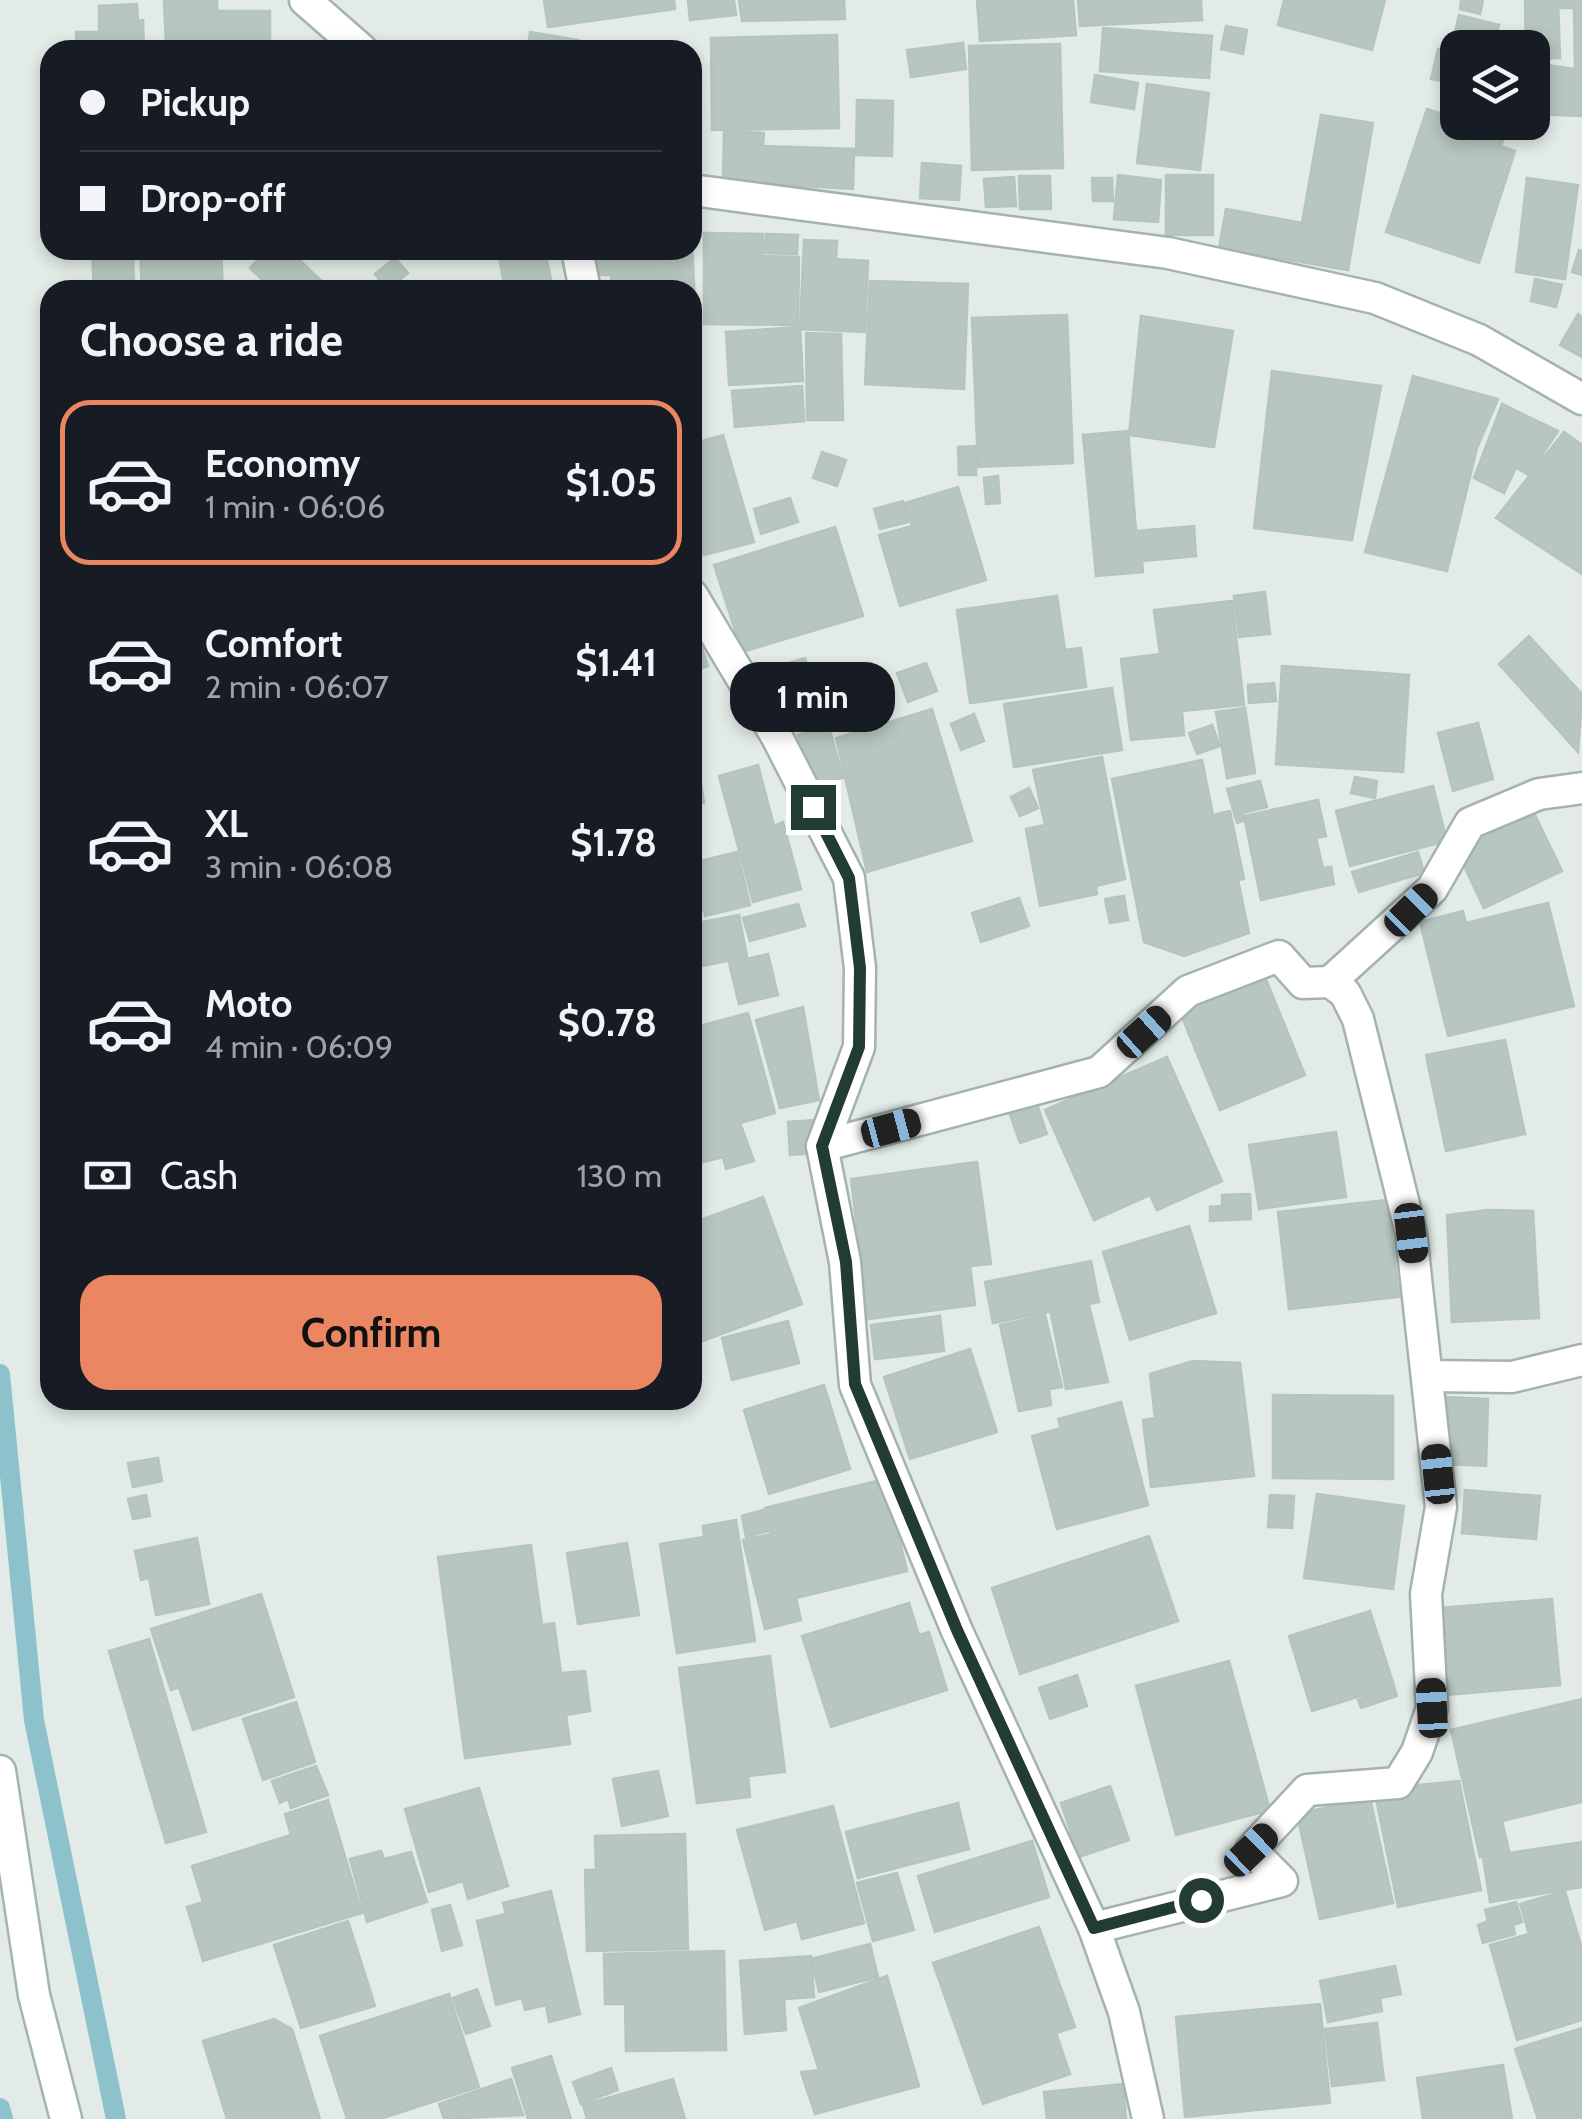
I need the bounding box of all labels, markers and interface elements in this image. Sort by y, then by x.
map controls [1440,30,1550,140]
button: layers [1440,30,1550,140]
text: Pickup [140,79,250,126]
text: Drop-off [140,175,286,222]
text: Choose a ride [80,313,343,367]
icon: car [85,438,175,528]
text: Economy [205,440,360,487]
text: $1.05 [566,459,657,506]
text: 1 min · 06:06 [205,487,385,526]
icon: car [85,618,175,708]
text: Comfort [205,620,342,667]
text: $1.41 [575,639,657,686]
callout: 1 min [730,662,896,732]
text: 2 min · 06:07 [205,667,389,706]
text: 1 min [776,677,849,716]
route end [791,785,836,830]
icon: car [85,798,175,888]
text: XL [205,800,248,847]
text: $1.78 [570,819,657,866]
text: 3 min · 06:08 [205,847,393,886]
car [1379,878,1443,942]
icon: car [85,978,175,1068]
text: Moto [205,980,292,1027]
text: $0.78 [558,999,657,1046]
car [1112,1001,1176,1063]
text: 4 min · 06:09 [205,1027,393,1066]
car [858,1106,924,1150]
icon: cash [80,1148,135,1203]
text: Cash [160,1152,238,1199]
text: 130 m [577,1156,662,1195]
car [1392,1201,1430,1265]
button: Confirm [80,1275,662,1390]
car [1420,1443,1456,1505]
car [1415,1677,1449,1739]
car [1219,1818,1283,1882]
route start [1179,1878,1224,1923]

